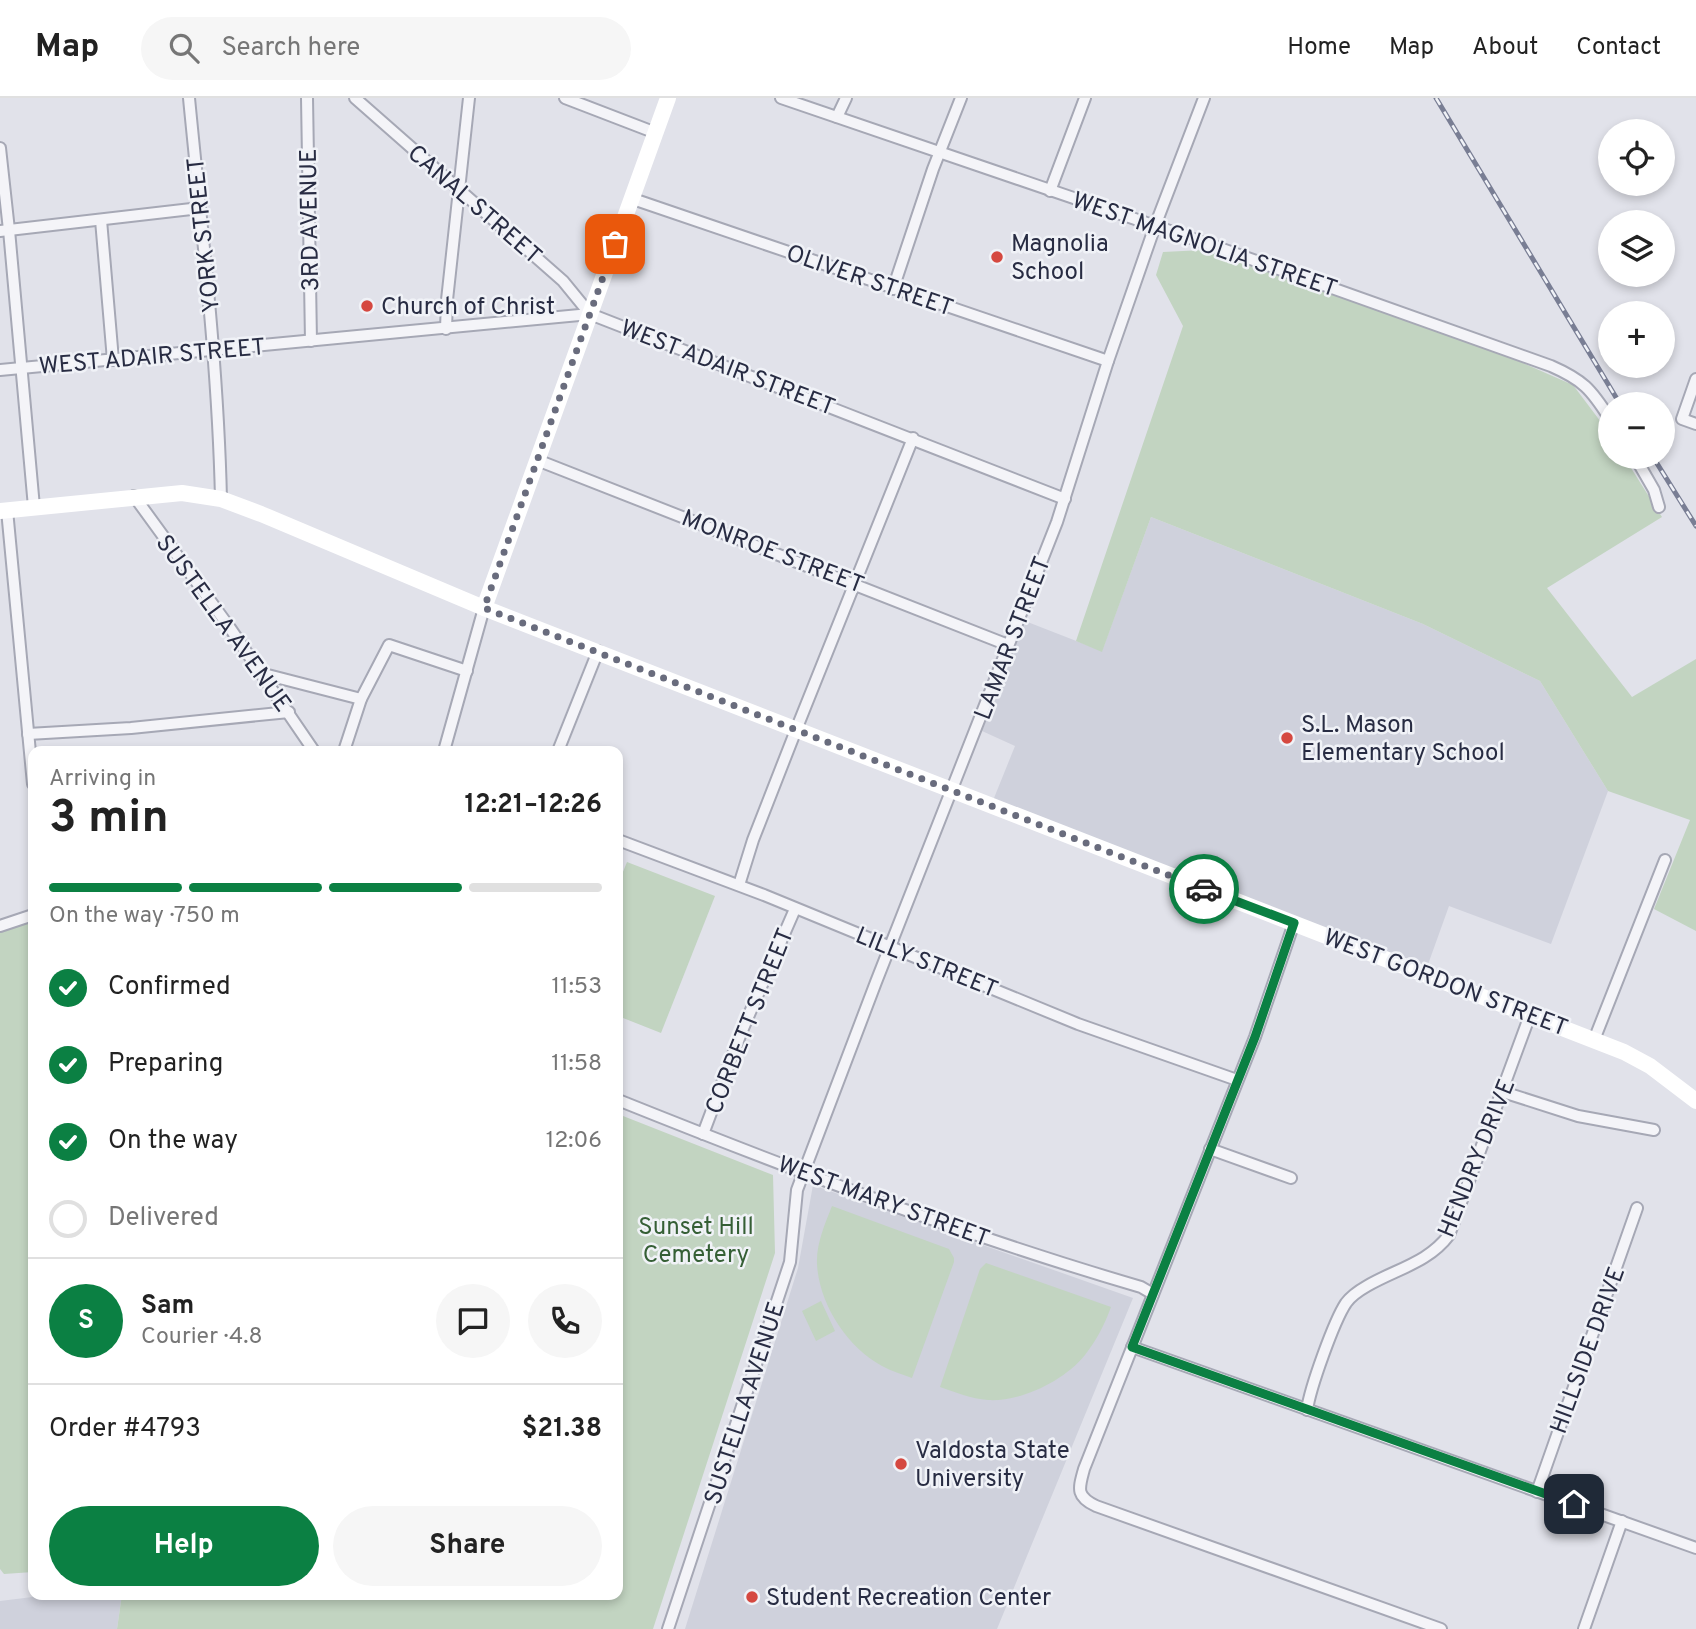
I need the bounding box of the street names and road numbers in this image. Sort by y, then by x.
street label: CANAL STREET [400,139,547,272]
street label: 3RD AVENUE [295,148,327,292]
street label: YORK STREET [182,156,228,314]
street label: WEST MAGNOLIA STREET [1068,186,1341,305]
street label: OLIVER STREET [782,239,957,325]
street label: WEST ADAIR STREET [616,314,839,424]
street label: WEST ADAIR STREET [38,333,267,383]
street label: MONROE STREET [677,504,868,601]
street label: SUSTELLA AVENUE [148,530,297,719]
street label: LAMAR STREET [969,553,1059,724]
street label: LILLY STREET [851,922,1002,1006]
street label: WEST GORDON STREET [1319,923,1572,1044]
street label: CORBETT STREET [700,924,802,1119]
street label: HENDRY DRIVE [1432,1075,1523,1242]
street label: WEST MARY STREET [773,1151,993,1255]
street label: HILLSIDE DRIVE [1545,1263,1633,1438]
street label: SUSTELLA AVENUE [699,1298,793,1509]

